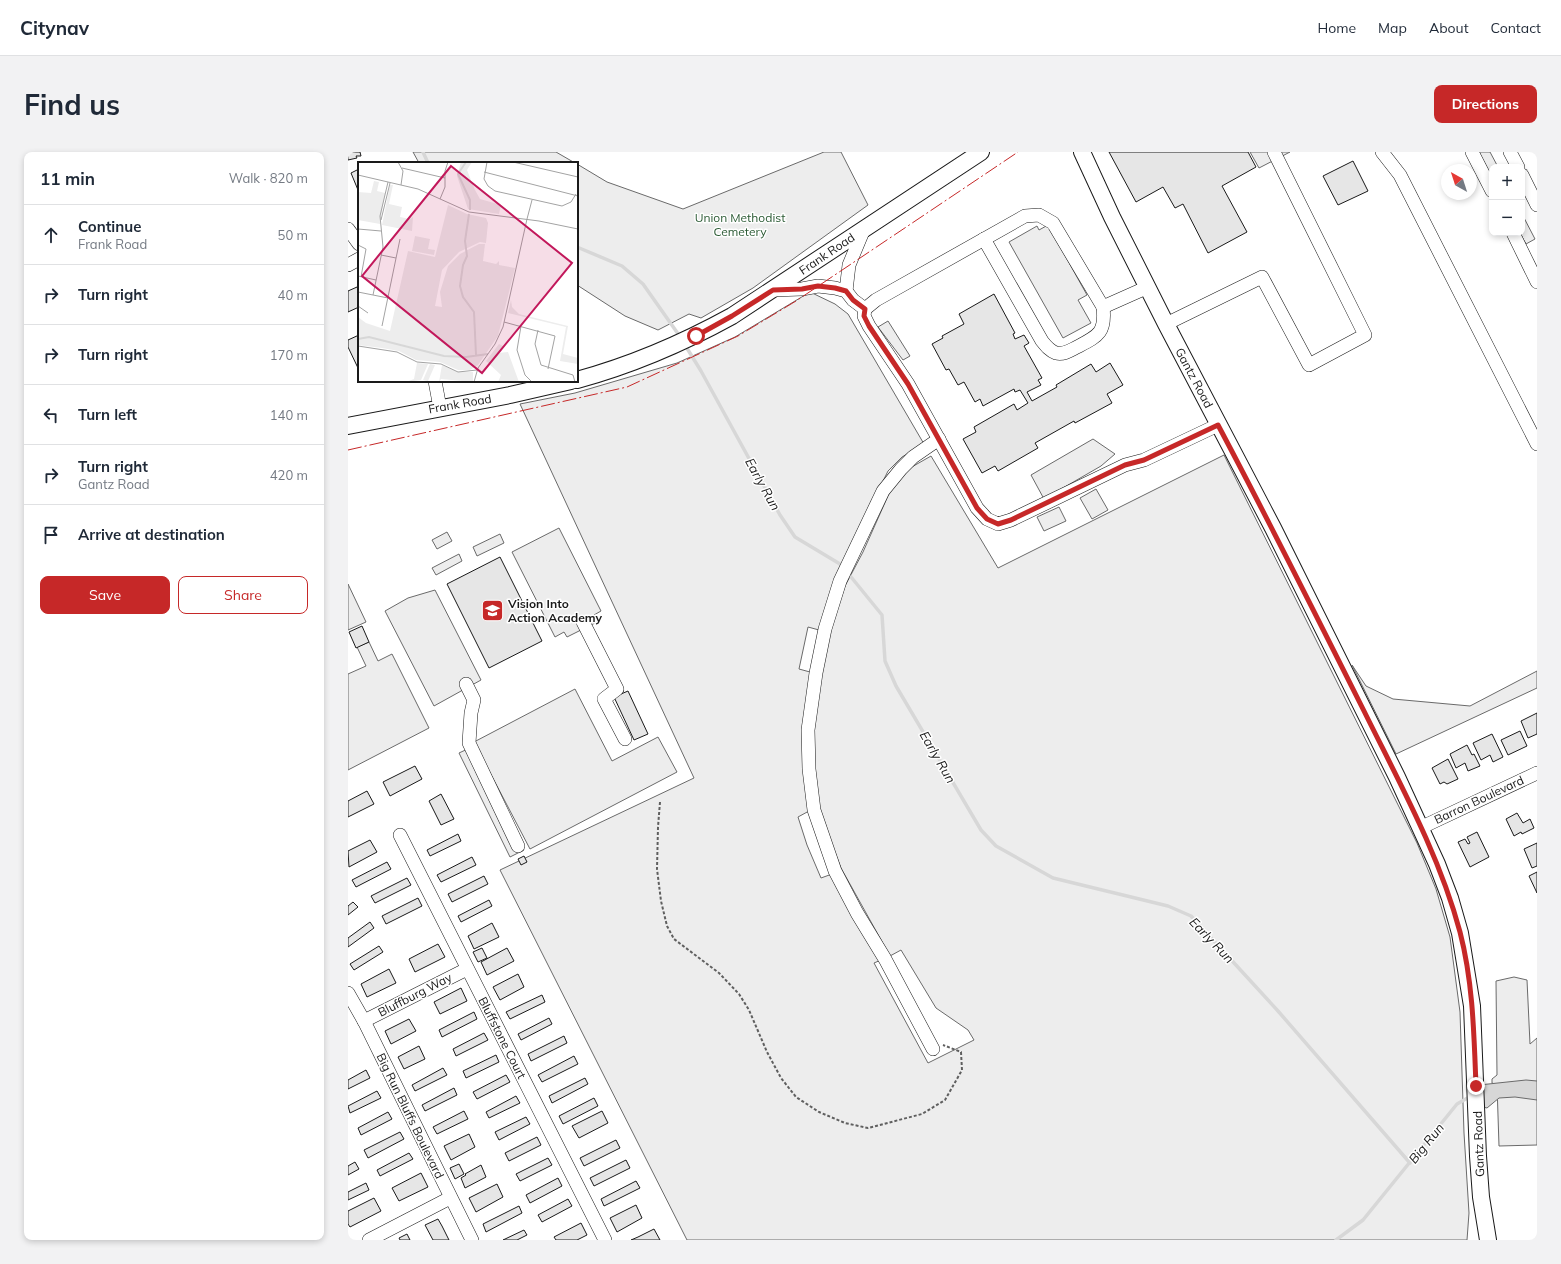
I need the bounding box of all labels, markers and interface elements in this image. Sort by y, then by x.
text: Citynav [20,16,89,40]
text: Home [1317,19,1356,37]
text: Map [1378,19,1407,37]
text: About [1429,19,1469,37]
text: Contact [1491,19,1541,37]
button: Directions [1434,85,1537,123]
text: Find us [24,87,120,122]
inset map [358,162,578,382]
north arrow [1441,164,1477,200]
map controls [1489,164,1525,236]
button: + [1489,164,1525,200]
text: 11 min [40,168,95,189]
text: Walk · 820 m [229,170,308,186]
button: − [1489,200,1525,236]
park label: Union Methodist Cemetery [695,210,785,239]
text: Continue [78,217,141,236]
icon: ahead [40,224,62,246]
text: 50 m [278,227,308,243]
street label: Frank Road [796,230,857,278]
text: Frank Road [78,236,147,252]
icon: right [40,284,62,306]
text: Turn right [78,285,148,304]
text: 40 m [278,287,308,303]
route start [687,327,705,345]
icon: right [40,344,62,366]
text: Turn right [78,345,148,364]
street label: Gantz Road [1172,345,1217,410]
text: 170 m [270,347,308,363]
street label: Frank Road [427,391,493,416]
icon: left [40,404,62,426]
text: Turn left [78,405,137,424]
text: 140 m [270,407,308,423]
water label: Early Run [742,455,784,513]
text: Turn right [78,457,148,476]
icon: right [40,464,62,486]
text: 420 m [270,467,308,483]
text: Gantz Road [78,476,150,492]
icon: arrive [40,524,62,546]
text: Arrive at destination [78,525,225,544]
button: Save [40,576,170,614]
button: Share [178,576,308,614]
place label: Vision Into Action Academy [507,596,602,625]
school or university icon: Vision Into Action Academy [480,598,506,624]
water label: Early Run [917,728,959,786]
street label: Barron Boulevard [1432,772,1526,827]
water label: Early Run [1186,914,1238,966]
street label: Bluffburg Way [375,969,455,1020]
street label: Bluffstone Court [475,994,530,1081]
street label: Big Run Bluffs Boulevard [373,1051,447,1181]
route end [1467,1077,1485,1095]
street label: Gantz Road [1470,1111,1487,1177]
water label: Big Run [1405,1120,1447,1166]

